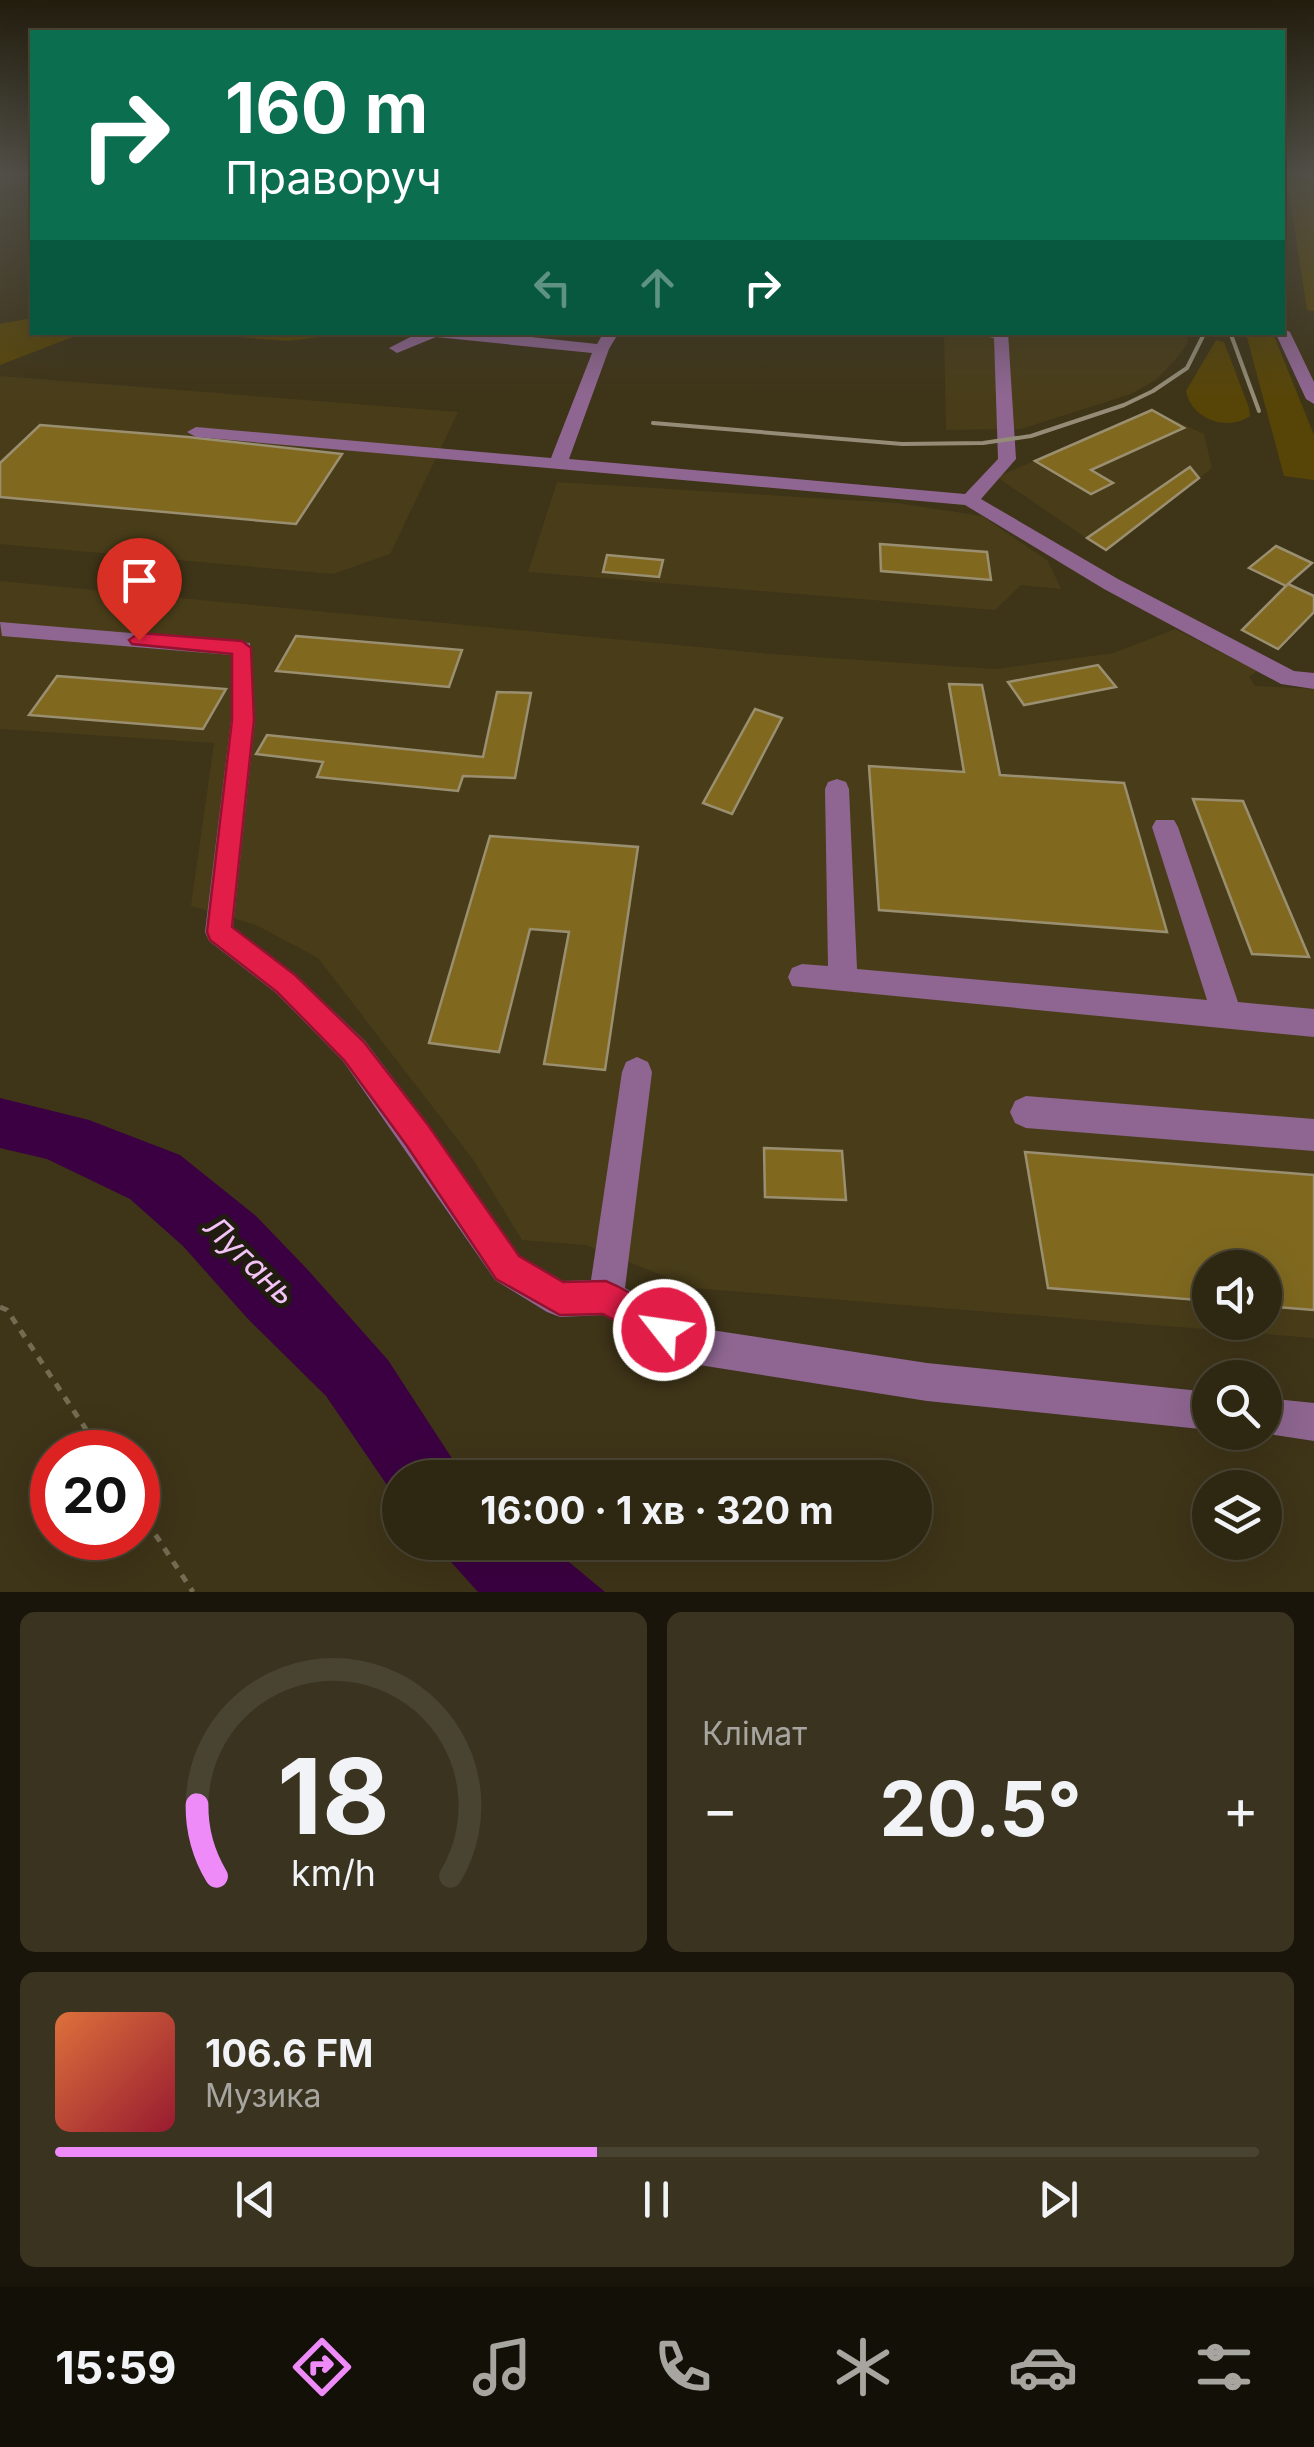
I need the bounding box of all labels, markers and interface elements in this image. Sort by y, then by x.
text: 160 m [225,65,428,150]
icon: right [60,70,190,200]
text: Праворуч [225,150,442,205]
icon: left [525,260,580,315]
icon: ahead [630,260,685,315]
icon: right [735,260,790,315]
pin [97,538,182,641]
icon: arrive [112,553,167,608]
water label: Лугань [196,1207,304,1313]
map controls [1192,1250,1282,1560]
button: sound [1192,1250,1282,1340]
position arrow [612,1278,716,1382]
button: search [1192,1360,1282,1450]
speed limit sign: 20 [30,1430,160,1560]
button: layers [1192,1470,1282,1560]
text: 16:00 · 1 хв · 320 m [480,1487,834,1533]
text: Клімат [702,1714,807,1753]
text: 18 [277,1733,390,1859]
text: 20.5° [879,1763,1082,1854]
text: − [702,1776,738,1842]
text: + [1223,1776,1259,1842]
text: km/h [291,1851,376,1895]
text: 106.6 FM [205,2030,374,2076]
text: Музика [205,2076,321,2115]
icon: previous [228,2172,283,2227]
icon: pause [629,2172,684,2227]
icon: next [1031,2172,1086,2227]
icon: directions [287,2332,357,2402]
icon: music [467,2332,537,2402]
icon: phone [648,2332,718,2402]
icon: climate [828,2332,898,2402]
icon: car [1008,2332,1078,2402]
icon: filters [1189,2332,1259,2402]
text: 15:59 [55,2340,176,2395]

